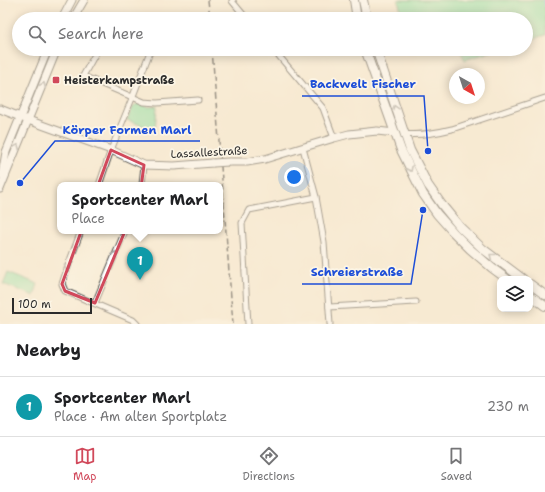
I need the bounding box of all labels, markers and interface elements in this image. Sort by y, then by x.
search box [12,12,533,56]
icon: search [26,23,48,45]
text: Search here [58,24,144,44]
north arrow [449,68,485,104]
callout: Backwelt Fischer [302,72,424,96]
place label: Heisterkampstraße [64,73,175,88]
marker: Heisterkampstraße [51,75,61,85]
text: Backwelt Fischer [310,76,417,92]
one-way arrow [38,81,46,88]
one-way arrow [391,104,400,111]
callout: Körper Formen Marl [55,117,200,141]
text: Körper Formen Marl [62,122,192,138]
one-way arrow [12,143,20,151]
street label: Lassallestraße [170,143,248,162]
one-way arrow [405,165,413,172]
your location [284,167,304,187]
popup [57,182,223,234]
text: Sportcenter Marl [72,190,208,210]
text: Place [72,210,105,227]
pin: 1 [127,247,153,280]
one-way arrow [111,251,119,258]
one-way arrow [489,253,496,260]
callout: Schreierstraße [302,260,411,284]
one-way arrow [64,264,72,271]
text: Schreierstraße [311,264,403,280]
map controls [497,276,533,312]
button: layers [497,276,533,312]
scale bar [12,296,92,315]
text: 100 m [18,297,51,312]
text: Nearby [16,339,81,361]
text: Sportcenter Marl [54,388,191,408]
text: 1 [26,398,32,415]
text: 230 m [487,398,529,415]
text: Place · Am alten Sportplatz [54,408,227,425]
tab: Map [73,445,97,484]
tab: Directions [242,445,295,484]
tab: Saved [441,445,472,484]

